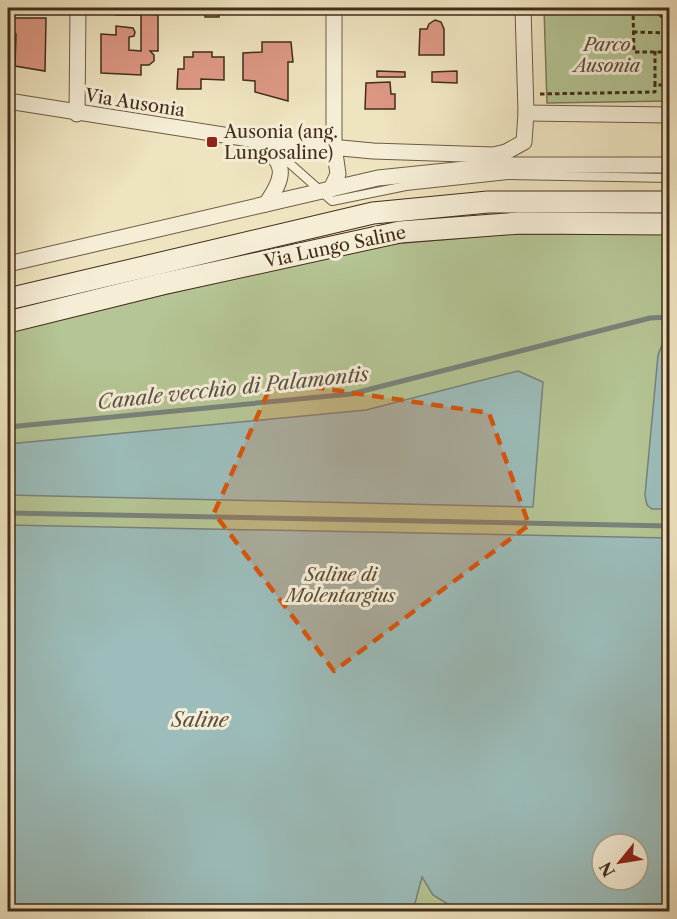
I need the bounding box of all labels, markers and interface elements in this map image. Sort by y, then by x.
park label: Parco Ausonia [571,34,641,77]
street label: Via Ausonia [82,84,187,122]
place label: Ausonia (ang. Lungosaline) [223,121,338,164]
marker: Ausonia (ang. Lungosaline) [205,135,219,149]
street label: Via Lungo Saline [261,221,408,273]
water label: Canale vecchio di Palamontis [96,362,370,414]
park label: Saline di Molentargius [284,564,396,607]
water label: Saline [171,708,230,732]
north arrow [590,832,650,892]
text: N [595,858,619,881]

